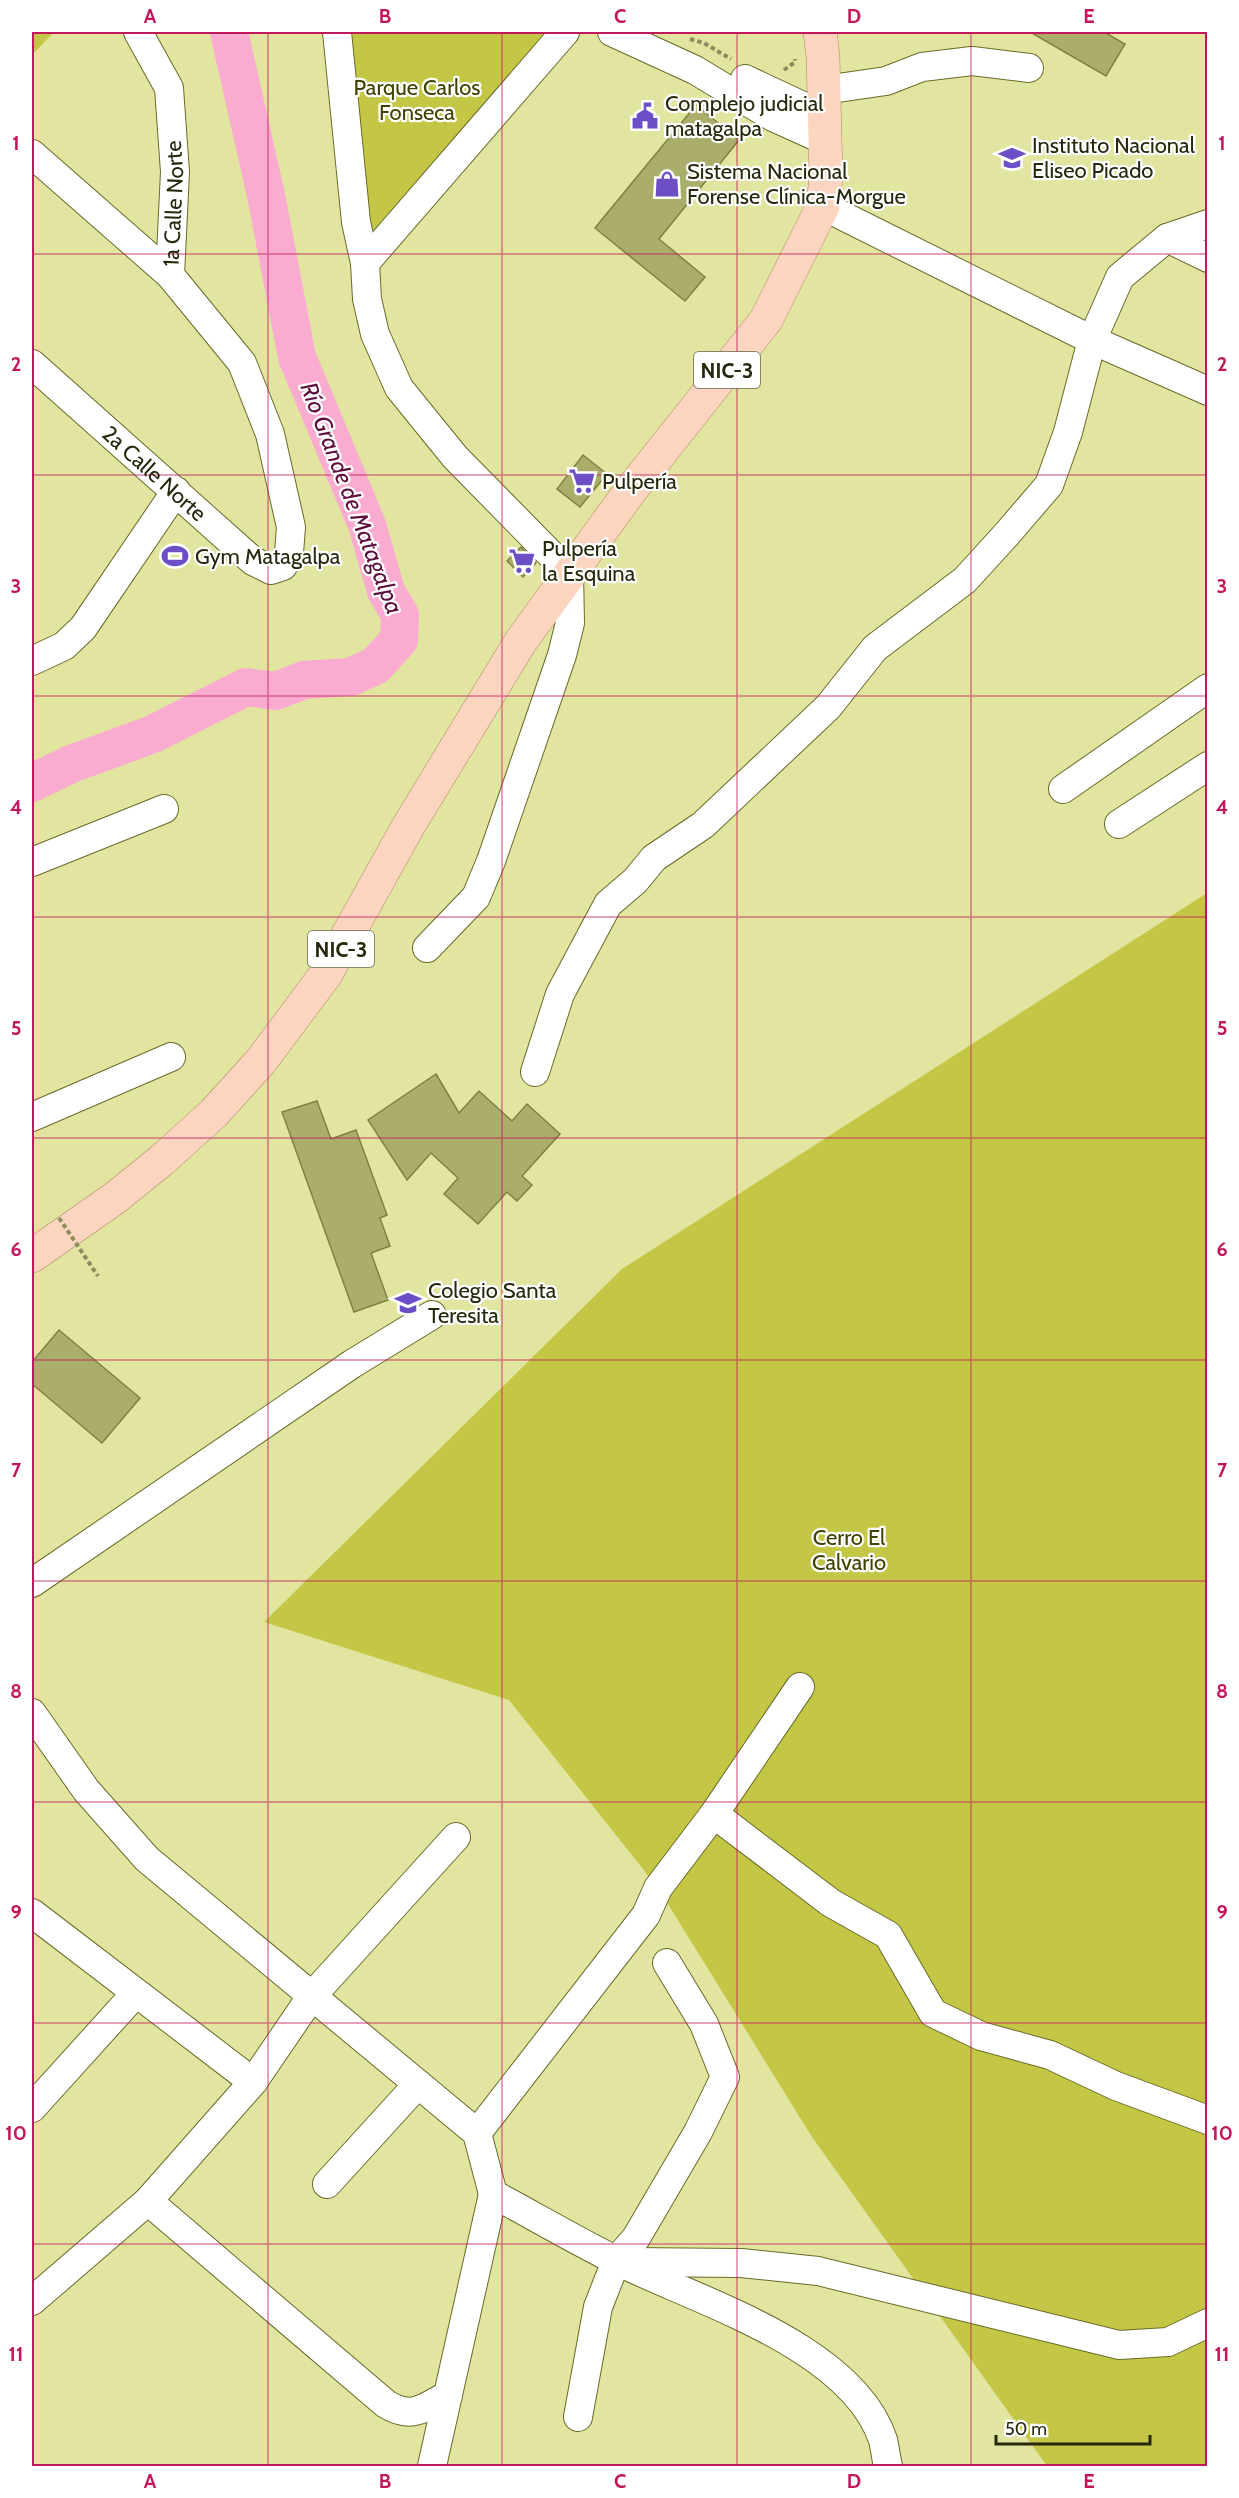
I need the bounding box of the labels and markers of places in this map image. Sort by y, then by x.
place label: Complejo judicial matagalpa [665,90,824,142]
public building icon: Complejo judicial matagalpa [630,101,660,131]
place label: Instituto Nacional Eliseo Picado [1032,132,1196,184]
school or university icon: Instituto Nacional Eliseo Picado [997,143,1027,173]
place label: Sistema Nacional Forense Clínica-Morgue [687,158,906,210]
shop icon: Sistema Nacional Forense Clínica-Morgue [652,169,682,199]
supermarket icon: Pulpería [567,466,597,496]
place label: Pulpería [602,468,677,495]
place label: Pulpería la Esquina [542,535,636,587]
sports icon: Gym Matagalpa [160,541,190,571]
place label: Gym Matagalpa [195,543,341,570]
supermarket icon: Pulpería la Esquina [507,546,537,576]
place label: Colegio Santa Teresita [428,1277,557,1329]
school or university icon: Colegio Santa Teresita [393,1288,423,1318]

